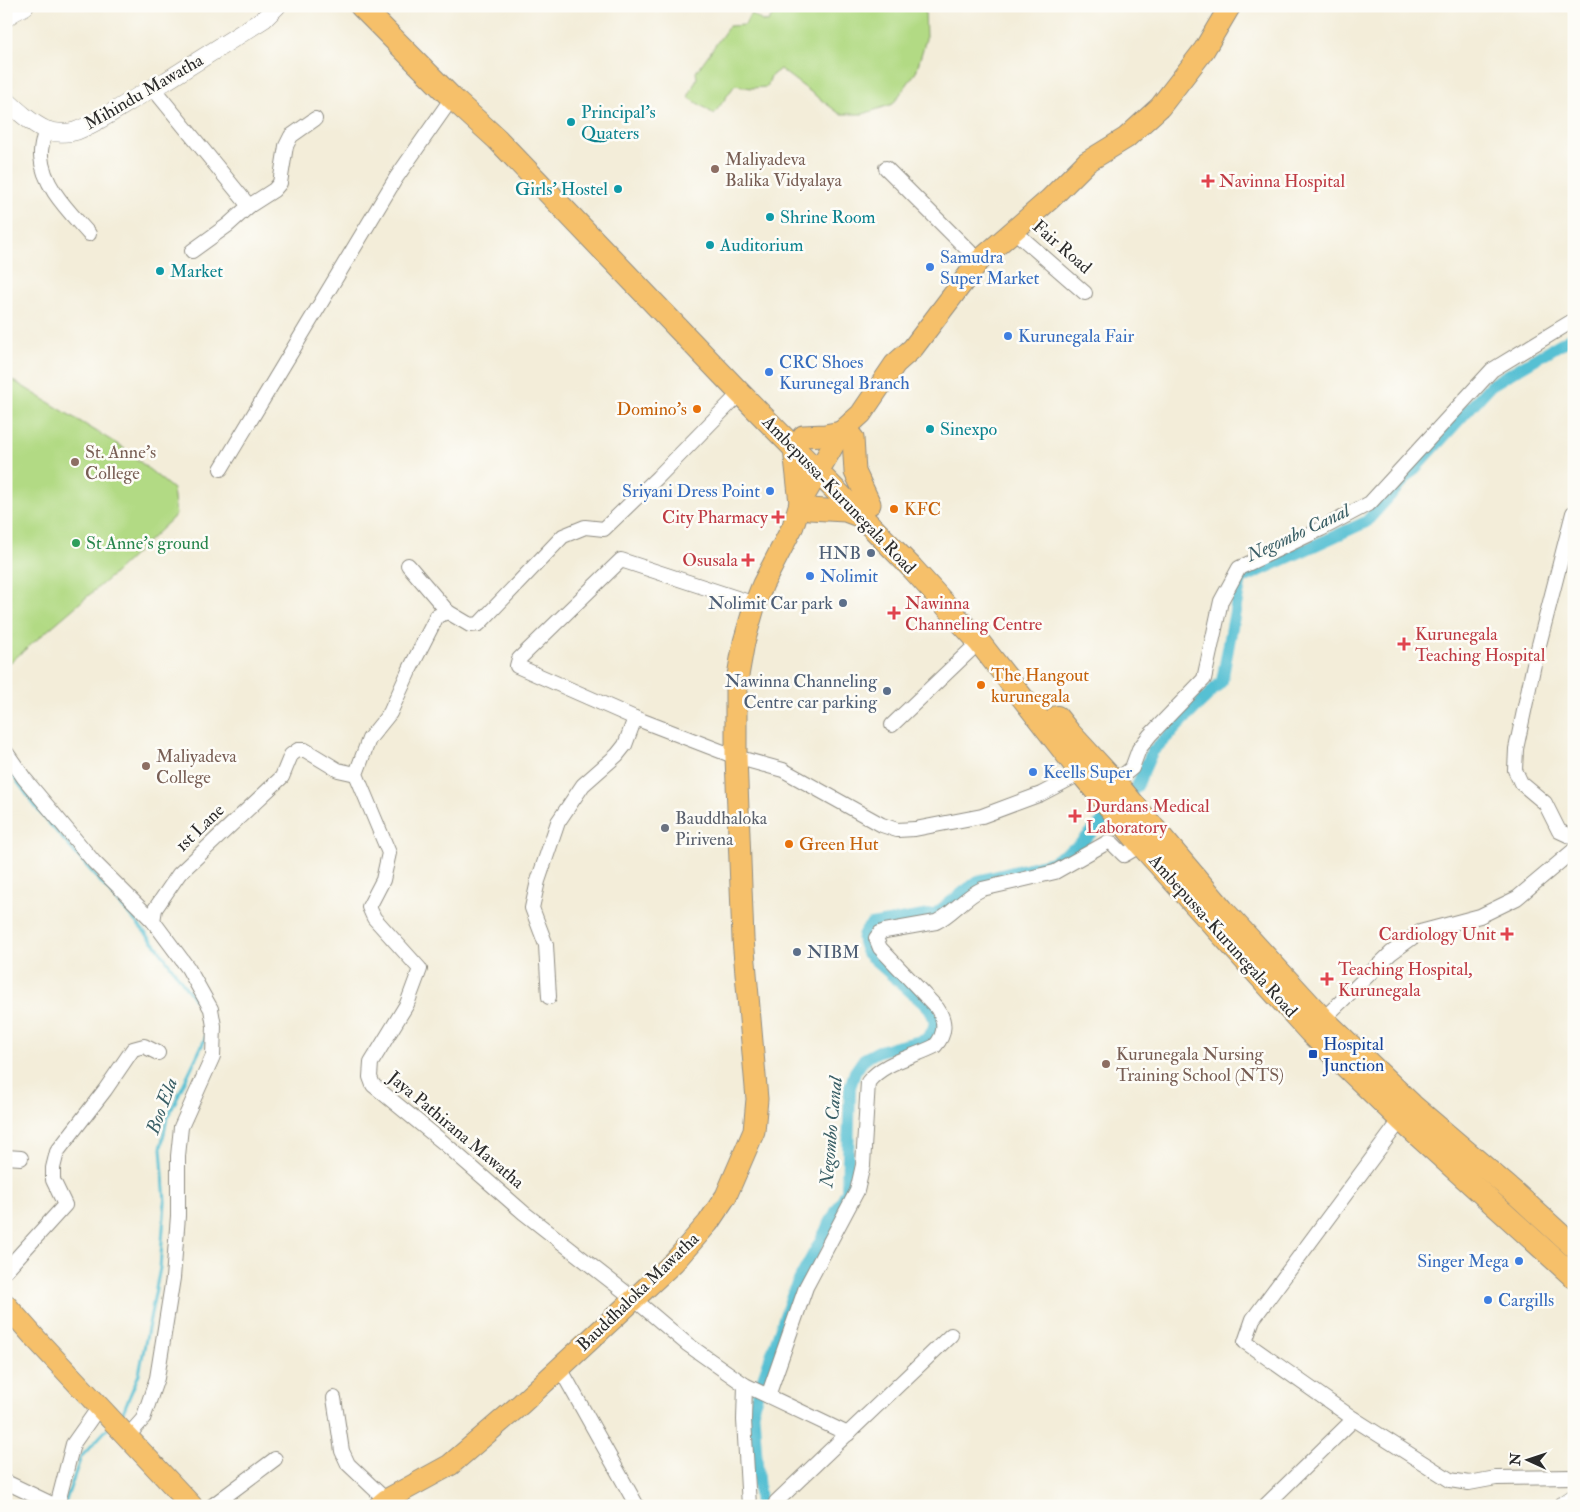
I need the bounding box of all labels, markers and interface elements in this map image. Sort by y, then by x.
street label: Mihindu Mawatha [81,48,208,135]
place label: Principal's Quaters [581,101,656,145]
marker: Principal's Quaters [565,116,577,128]
place label: Maliyadeva Balika Vidyalaya [725,148,842,192]
marker: Maliyadeva Balika Vidyalaya [709,163,721,175]
place label: Navinna Hospital [1219,170,1345,193]
marker: Navinna Hospital [1201,174,1215,188]
place label: Girls' Hostel [515,178,608,201]
marker: Girls' Hostel [612,183,624,195]
place label: Shrine Room [780,206,876,229]
marker: Shrine Room [764,211,776,223]
street label: Fair Road [1028,215,1096,279]
place label: Auditorium [719,234,803,257]
marker: Auditorium [704,239,716,251]
place label: Samudra Super Market [940,246,1040,290]
place label: Market [170,260,223,283]
marker: Samudra Super Market [924,261,936,273]
marker: Market [154,265,166,277]
place label: Kurunegala Fair [1018,325,1134,348]
marker: Kurunegala Fair [1002,330,1014,342]
place label: CRC Shoes Kurunegal Branch [779,351,910,395]
marker: CRC Shoes Kurunegal Branch [763,366,775,378]
place label: Domino's [617,398,687,421]
marker: Domino's [691,403,703,415]
street label: Ambepussa-Kurunegala Road [757,410,921,579]
place label: Sinexpo [940,418,998,441]
marker: Sinexpo [924,423,936,435]
place label: St. Anne's College [85,441,156,485]
marker: St. Anne's College [69,456,81,468]
place label: Sriyani Dress Point [622,480,760,503]
marker: Sriyani Dress Point [764,485,776,497]
place label: KFC [904,498,941,521]
water label: Negombo Canal [1242,498,1355,568]
marker: KFC [888,503,900,515]
place label: City Pharmacy [662,506,769,529]
marker: City Pharmacy [772,511,784,523]
place label: St Anne's ground [86,532,209,555]
marker: St Anne's ground [70,537,82,549]
place label: HNB [818,542,861,565]
marker: HNB [865,547,877,559]
place label: Osusala [682,549,739,572]
marker: Osusala [742,554,754,566]
place label: Nolimit [820,565,878,588]
marker: Nolimit [804,570,816,582]
place label: Nolimit Car park [708,592,833,615]
place label: Nawinna Channeling Centre [905,592,1043,636]
marker: Nolimit Car park [837,597,849,609]
marker: Nawinna Channeling Centre [887,606,901,620]
place label: Kurunegala Teaching Hospital [1415,623,1546,667]
marker: Kurunegala Teaching Hospital [1397,637,1411,651]
place label: The Hangout kurunegala [991,664,1089,708]
place label: Nawinna Channeling Centre car parking [725,670,878,714]
marker: The Hangout kurunegala [975,679,987,691]
marker: Nawinna Channeling Centre car parking [881,685,893,697]
place label: Maliyadeva College [156,745,237,789]
marker: Maliyadeva College [140,760,152,772]
place label: Keells Super [1043,761,1132,784]
marker: Keells Super [1027,766,1039,778]
place label: Durdans Medical Laboratory [1086,795,1210,839]
street label: 1st Lane [171,799,230,857]
place label: Bauddhaloka Pirivena [675,807,768,851]
marker: Durdans Medical Laboratory [1068,809,1082,823]
marker: Bauddhaloka Pirivena [659,822,671,834]
place label: Green Hut [799,833,879,856]
marker: Green Hut [783,838,795,850]
street label: Ambepussa-Kurunegala Road [1143,849,1302,1022]
place label: Cardiology Unit [1378,923,1496,946]
marker: Cardiology Unit [1500,927,1514,941]
place label: NIBM [807,941,860,964]
marker: NIBM [791,946,803,958]
place label: Teaching Hospital, Kurunegala [1338,958,1473,1002]
marker: Teaching Hospital, Kurunegala [1320,972,1334,986]
place label: Hospital Junction [1322,1033,1384,1077]
place label: Kurunegala Nursing Training School (NTS) [1116,1043,1284,1087]
marker: Hospital Junction [1307,1048,1319,1060]
marker: Kurunegala Nursing Training School (NTS) [1100,1058,1112,1070]
street label: Jaya Pathirana Mawatha [382,1066,529,1194]
water label: Boo Ela [140,1074,183,1138]
water label: Negombo Canal [814,1074,848,1189]
street label: Bauddhaloka Mawatha [572,1227,704,1356]
place label: Singer Mega [1417,1250,1510,1273]
marker: Singer Mega [1513,1255,1525,1267]
place label: Cargills [1498,1289,1554,1312]
marker: Cargills [1482,1294,1494,1306]
north arrow [1502,1434,1552,1484]
text: N [1507,1452,1524,1467]

